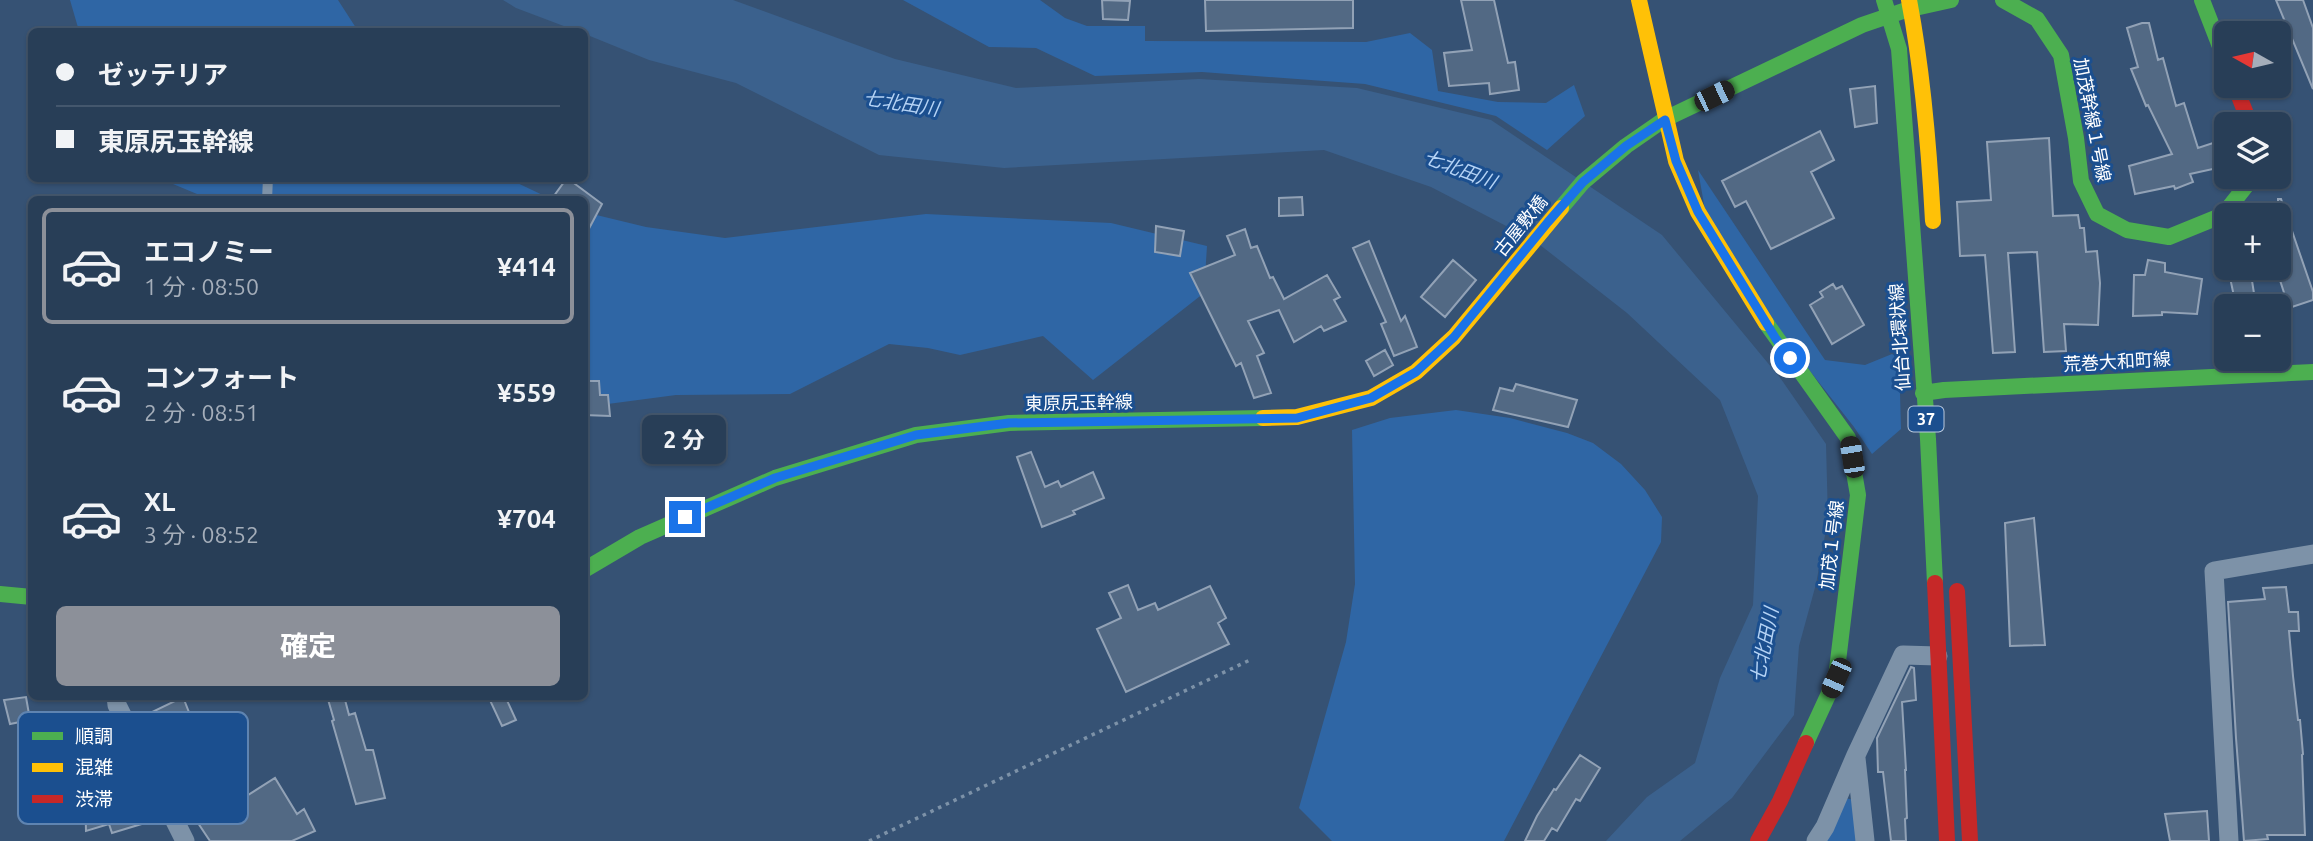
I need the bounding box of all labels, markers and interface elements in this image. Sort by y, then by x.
north arrow [2214,21,2291,98]
map controls [2214,21,2291,371]
street label: 加茂幹線１号線 [2071,56,2115,184]
text: ゼッテリア [98,60,228,89]
car [1691,77,1738,115]
water label: 七北田川 [862,86,942,120]
button: layers [2214,112,2291,189]
text: 東原尻玉幹線 [98,127,254,156]
water label: 七北田川 [1421,145,1501,194]
street label: 古屋敷橋 [1490,191,1551,260]
button: + [2214,203,2291,280]
icon: car [60,235,123,298]
text: エコノミー [144,237,274,266]
text: ¥414 [497,252,556,281]
text: 1 分 · 08:50 [144,274,259,299]
street label: 仙台北環状線 [1885,283,1913,392]
button: − [2214,294,2291,371]
route start [1774,342,1806,374]
street label: 荒巻大和町線 [2062,348,2171,374]
icon: car [60,361,123,424]
text: コンフォート [144,363,299,392]
text: ¥559 [497,378,556,407]
street label: 東原尻玉幹線 [1025,391,1133,413]
text: 2 分 · 08:51 [144,400,259,425]
road number: 37 [1909,406,1944,432]
callout: 2 分 [643,416,727,464]
text: 2 分 [663,427,705,452]
car [1839,435,1866,479]
icon: car [60,487,123,550]
text: XL [144,487,175,516]
street label: 加茂１号線 [1816,499,1846,591]
route end [669,501,701,533]
text: ¥704 [497,504,556,533]
text: 3 分 · 08:52 [144,522,259,547]
water label: 七北田川 [1746,604,1782,684]
button: 確定 [56,606,560,686]
car [1818,655,1855,701]
legend [18,712,248,824]
text: 順調 [75,725,113,747]
text: 混雑 [75,756,113,778]
text: 渋滞 [75,788,113,810]

